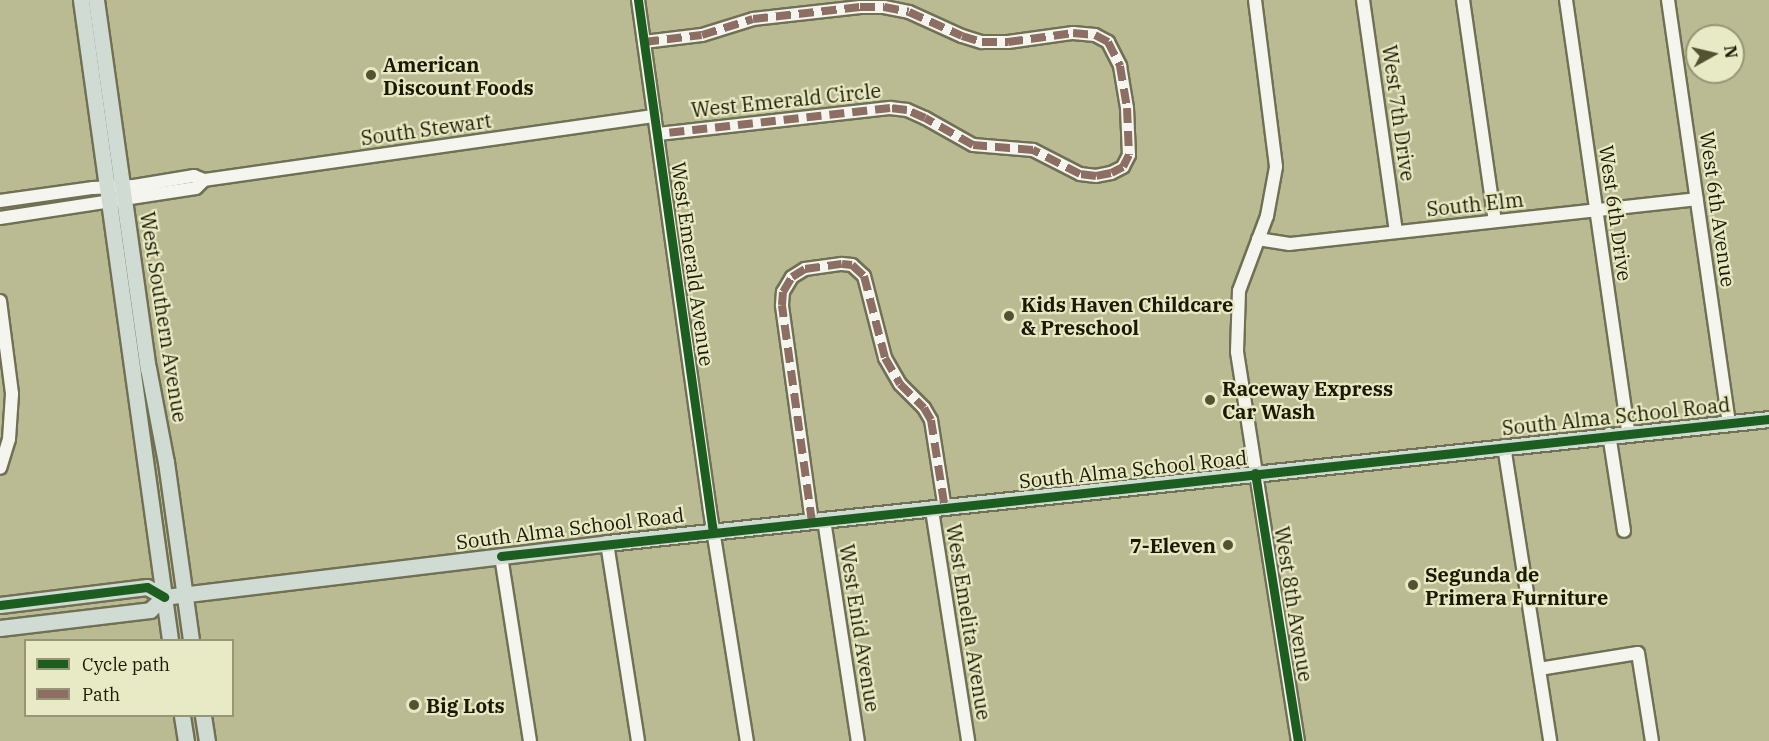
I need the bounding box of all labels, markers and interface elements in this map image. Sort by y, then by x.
north arrow [1685,24,1745,84]
street label: West 7th Drive [1378,43,1420,183]
text: N [1720,44,1742,59]
place label: American Discount Foods [383,52,534,99]
marker: American Discount Foods [364,68,378,82]
street label: West Emerald Circle [690,78,882,122]
street label: South Stewart [359,108,493,150]
street label: West 6th Avenue [1695,130,1741,288]
street label: West 6th Drive [1595,143,1637,283]
street label: West Emerald Avenue [667,160,719,368]
street label: South Elm [1425,187,1525,221]
street label: West Southern Avenue [136,210,192,424]
place label: Kids Haven Childcare & Preschool [1021,292,1233,339]
marker: Kids Haven Childcare & Preschool [1002,309,1016,323]
place label: Raceway Express Car Wash [1222,376,1393,423]
street label: South Alma School Road [1501,392,1731,440]
marker: Raceway Express Car Wash [1203,393,1217,407]
street label: South Alma School Road [1018,445,1248,493]
street label: South Alma School Road [455,502,685,554]
street label: West Emelita Avenue [942,522,996,722]
street label: West 8th Avenue [1270,525,1318,683]
place label: 7-Eleven [1130,533,1216,557]
marker: 7-Eleven [1221,538,1235,552]
street label: West Enid Avenue [835,542,885,714]
place label: Segunda de Primera Furniture [1425,562,1608,609]
marker: Segunda de Primera Furniture [1406,578,1420,592]
legend [24,639,234,717]
text: Cycle path [82,653,170,676]
text: Path [82,683,120,706]
place label: Big Lots [426,693,505,717]
marker: Big Lots [407,698,421,712]

